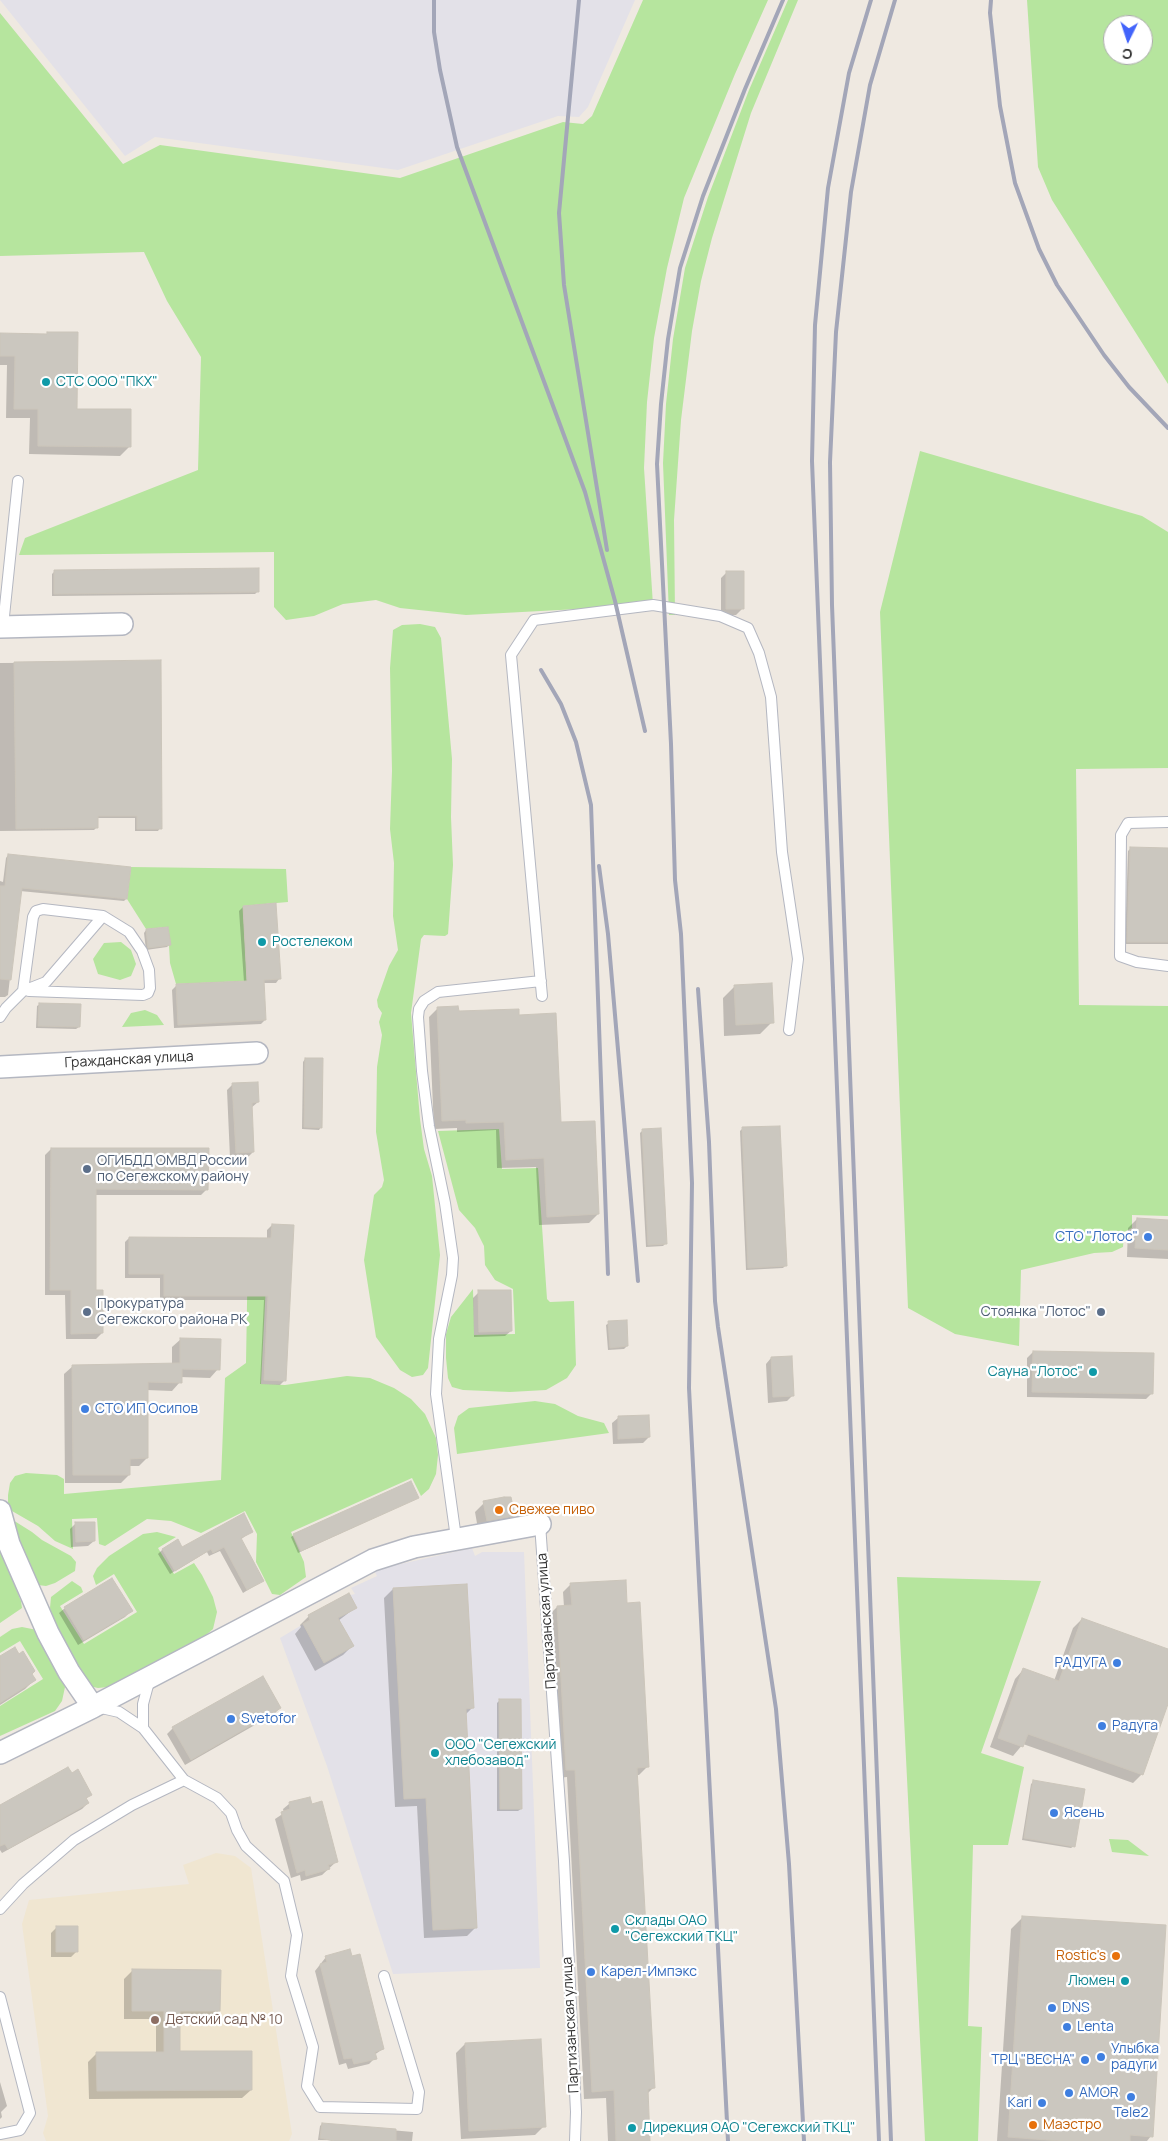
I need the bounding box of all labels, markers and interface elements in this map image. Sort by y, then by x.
north arrow [1103,15,1153,65]
text: С [1121,45,1133,64]
place label: СТС ООО "ПКХ" [56,374,158,390]
marker: СТС ООО "ПКХ" [40,376,52,388]
place label: Ростелеком [272,934,353,950]
marker: Ростелеком [256,936,268,948]
street label: Гражданская улица [64,1048,194,1072]
place label: ОГИБДД ОМВД России по Сегежскому району [97,1153,249,1186]
marker: ОГИБДД ОМВД России по Сегежскому району [81,1163,93,1175]
place label: СТО "Лотос" [1055,1229,1138,1245]
marker: СТО "Лотос" [1142,1231,1154,1243]
place label: Прокуратура Сегежского района РК [97,1296,247,1328]
place label: Стоянка "Лотос" [981,1304,1091,1320]
marker: Прокуратура Сегежского района РК [81,1306,93,1318]
marker: Стоянка "Лотос" [1095,1306,1107,1318]
place label: Сауна "Лотос" [988,1364,1083,1380]
marker: Сауна "Лотос" [1087,1366,1099,1378]
place label: СТО ИП Осипов [95,1401,198,1417]
marker: СТО ИП Осипов [79,1403,91,1415]
place label: Свежее пиво [509,1502,595,1518]
marker: Свежее пиво [493,1504,505,1516]
street label: Партизанская улица [534,1552,560,1690]
place label: РАДУГА [1054,1655,1107,1671]
marker: РАДУГА [1111,1657,1123,1669]
place label: Svetofor [241,1711,296,1727]
marker: Svetofor [225,1713,237,1725]
place label: Радуга [1112,1718,1158,1734]
marker: Радуга [1096,1720,1108,1732]
place label: ООО "Сегежский хлебозавод" [445,1737,556,1770]
marker: ООО "Сегежский хлебозавод" [429,1747,441,1759]
place label: Ясень [1064,1805,1105,1821]
marker: Ясень [1048,1807,1060,1819]
place label: Склады ОАО "Сегежский ТКЦ" [625,1913,738,1945]
marker: Склады ОАО "Сегежский ТКЦ" [609,1923,621,1935]
place label: Rostic's [1056,1948,1106,1964]
marker: Rostic's [1110,1950,1122,1962]
street label: Партизанская улица [559,1956,583,2094]
place label: Карел-Импэкс [601,1964,697,1980]
marker: Карел-Импэкс [585,1966,597,1978]
place label: Люмен [1068,1973,1115,1989]
marker: Люмен [1119,1975,1131,1987]
place label: DNS [1062,2000,1090,2016]
marker: DNS [1046,2002,1058,2014]
place label: Детский сад № 10 [165,2012,283,2028]
marker: Детский сад № 10 [149,2014,161,2026]
place label: Lenta [1077,2019,1114,2035]
marker: Lenta [1061,2021,1073,2033]
place label: Улыбка радуги [1111,2041,1159,2074]
marker: Улыбка радуги [1095,2051,1107,2063]
place label: ТРЦ "ВЕСНА" [991,2052,1075,2068]
marker: ТРЦ "ВЕСНА" [1079,2054,1091,2066]
place label: AMOR [1079,2085,1119,2101]
marker: AMOR [1063,2087,1075,2099]
marker: Tele2 [1125,2091,1137,2103]
place label: Kari [1008,2095,1032,2111]
marker: Kari [1036,2097,1048,2109]
place label: Tele2 [1114,2105,1148,2121]
place label: Маэстро [1043,2117,1102,2133]
marker: Маэстро [1027,2119,1039,2131]
place label: Дирекция ОАО "Сегежский ТКЦ" [642,2120,855,2136]
marker: Дирекция ОАО "Сегежский ТКЦ" [626,2122,638,2134]

